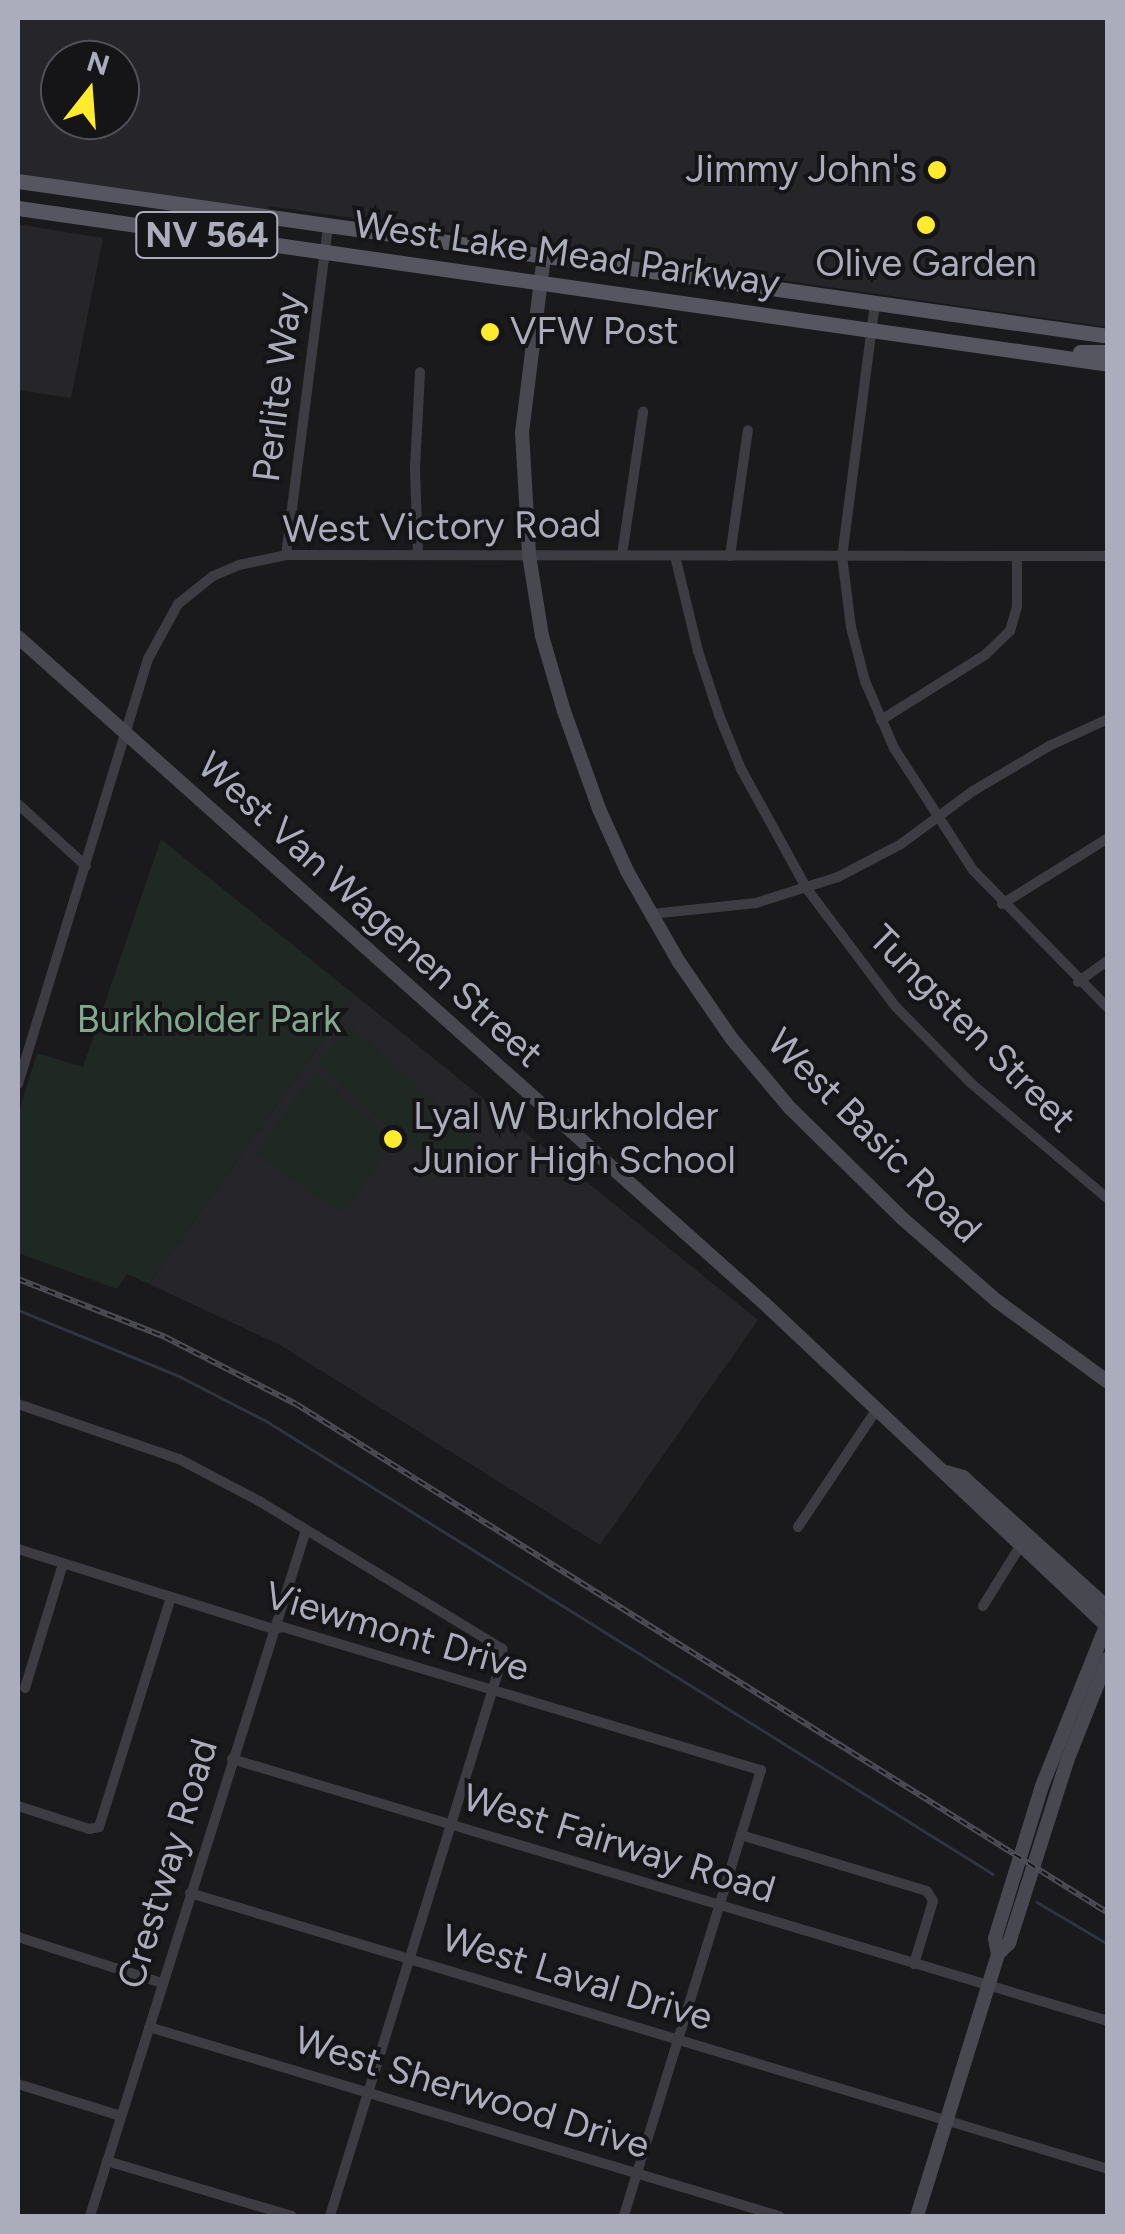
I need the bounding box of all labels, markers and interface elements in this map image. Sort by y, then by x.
north arrow [40,40,140,140]
text: N [83,44,114,83]
place label: Jimmy John's [686,147,917,193]
marker: Jimmy John's [926,159,948,181]
street label: West Lake Mead Parkway [351,202,783,306]
road number: NV 564 [134,205,280,265]
marker: Olive Garden [915,214,937,236]
place label: Olive Garden [815,241,1037,287]
street label: Perlite Way [244,290,312,484]
place label: VFW Post [510,309,679,355]
marker: VFW Post [479,321,501,343]
street label: West Victory Road [282,501,602,553]
street label: West Van Wagenen Street [188,743,552,1077]
street label: Tungsten Street [859,916,1085,1142]
park label: Burkholder Park [77,997,341,1043]
street label: West Basic Road [758,1020,990,1252]
place label: Lyal W Burkholder Junior High School [413,1094,736,1184]
marker: Lyal W Burkholder Junior High School [382,1128,404,1150]
street label: Viewmont Drive [260,1573,534,1691]
street label: Crestway Road [108,1734,228,1994]
street label: West Fairway Road [457,1775,781,1913]
street label: West Laval Drive [436,1915,718,2041]
street label: West Sherwood Drive [289,2017,655,2169]

